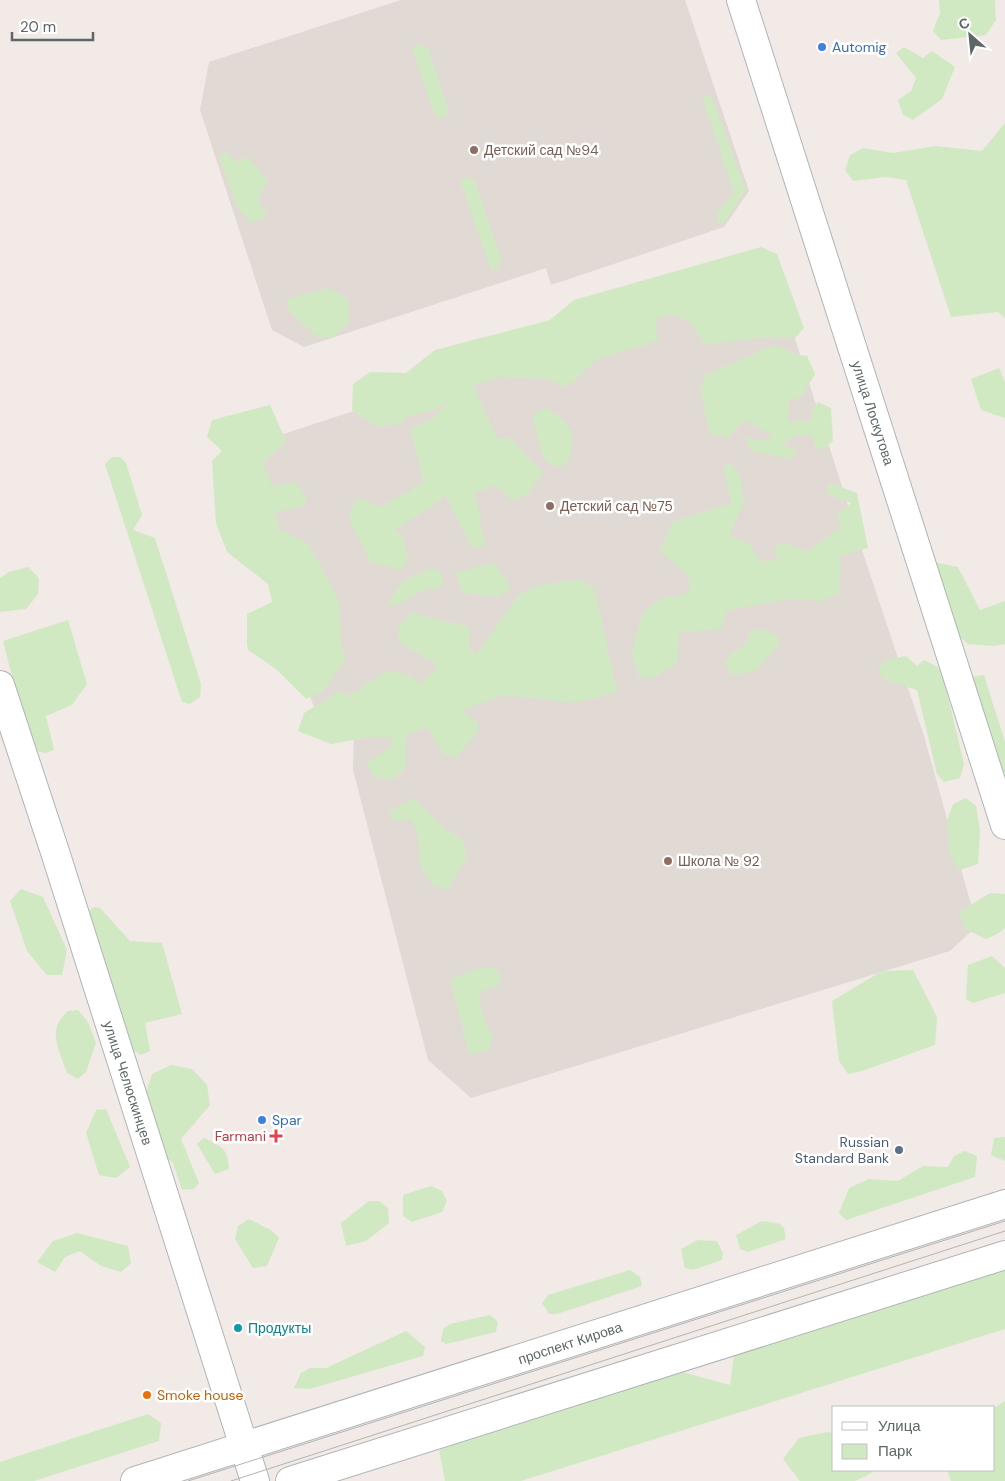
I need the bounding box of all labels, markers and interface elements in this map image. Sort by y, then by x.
scale bar [12,10,94,42]
north arrow [945,10,995,60]
text: С [956,13,973,34]
text: 20 m [20,17,56,37]
place label: Automig [832,38,887,56]
marker: Automig [816,41,828,53]
place label: Детский сад №94 [484,141,599,159]
marker: Детский сад №94 [468,144,480,156]
street label: улица Лоскутова [848,359,898,468]
place label: Детский сад №75 [560,497,673,515]
marker: Детский сад №75 [544,500,556,512]
place label: Школа № 92 [678,852,760,870]
marker: Школа № 92 [662,855,674,867]
street label: улица Челюскинцев [99,1019,157,1147]
place label: Spar [272,1111,302,1129]
marker: Spar [256,1114,268,1126]
place label: Farmani [215,1127,266,1145]
marker: Farmani [270,1130,282,1142]
place label: Russian Standard Bank [795,1133,889,1167]
marker: Russian Standard Bank [893,1144,905,1156]
street label: проспект Кирова [516,1318,625,1368]
place label: Продукты [248,1319,311,1337]
marker: Продукты [232,1322,244,1334]
place label: Smoke house [157,1386,244,1404]
marker: Smoke house [141,1389,153,1401]
legend [832,1406,995,1471]
text: Улица [878,1416,921,1436]
text: Парк [878,1441,912,1461]

